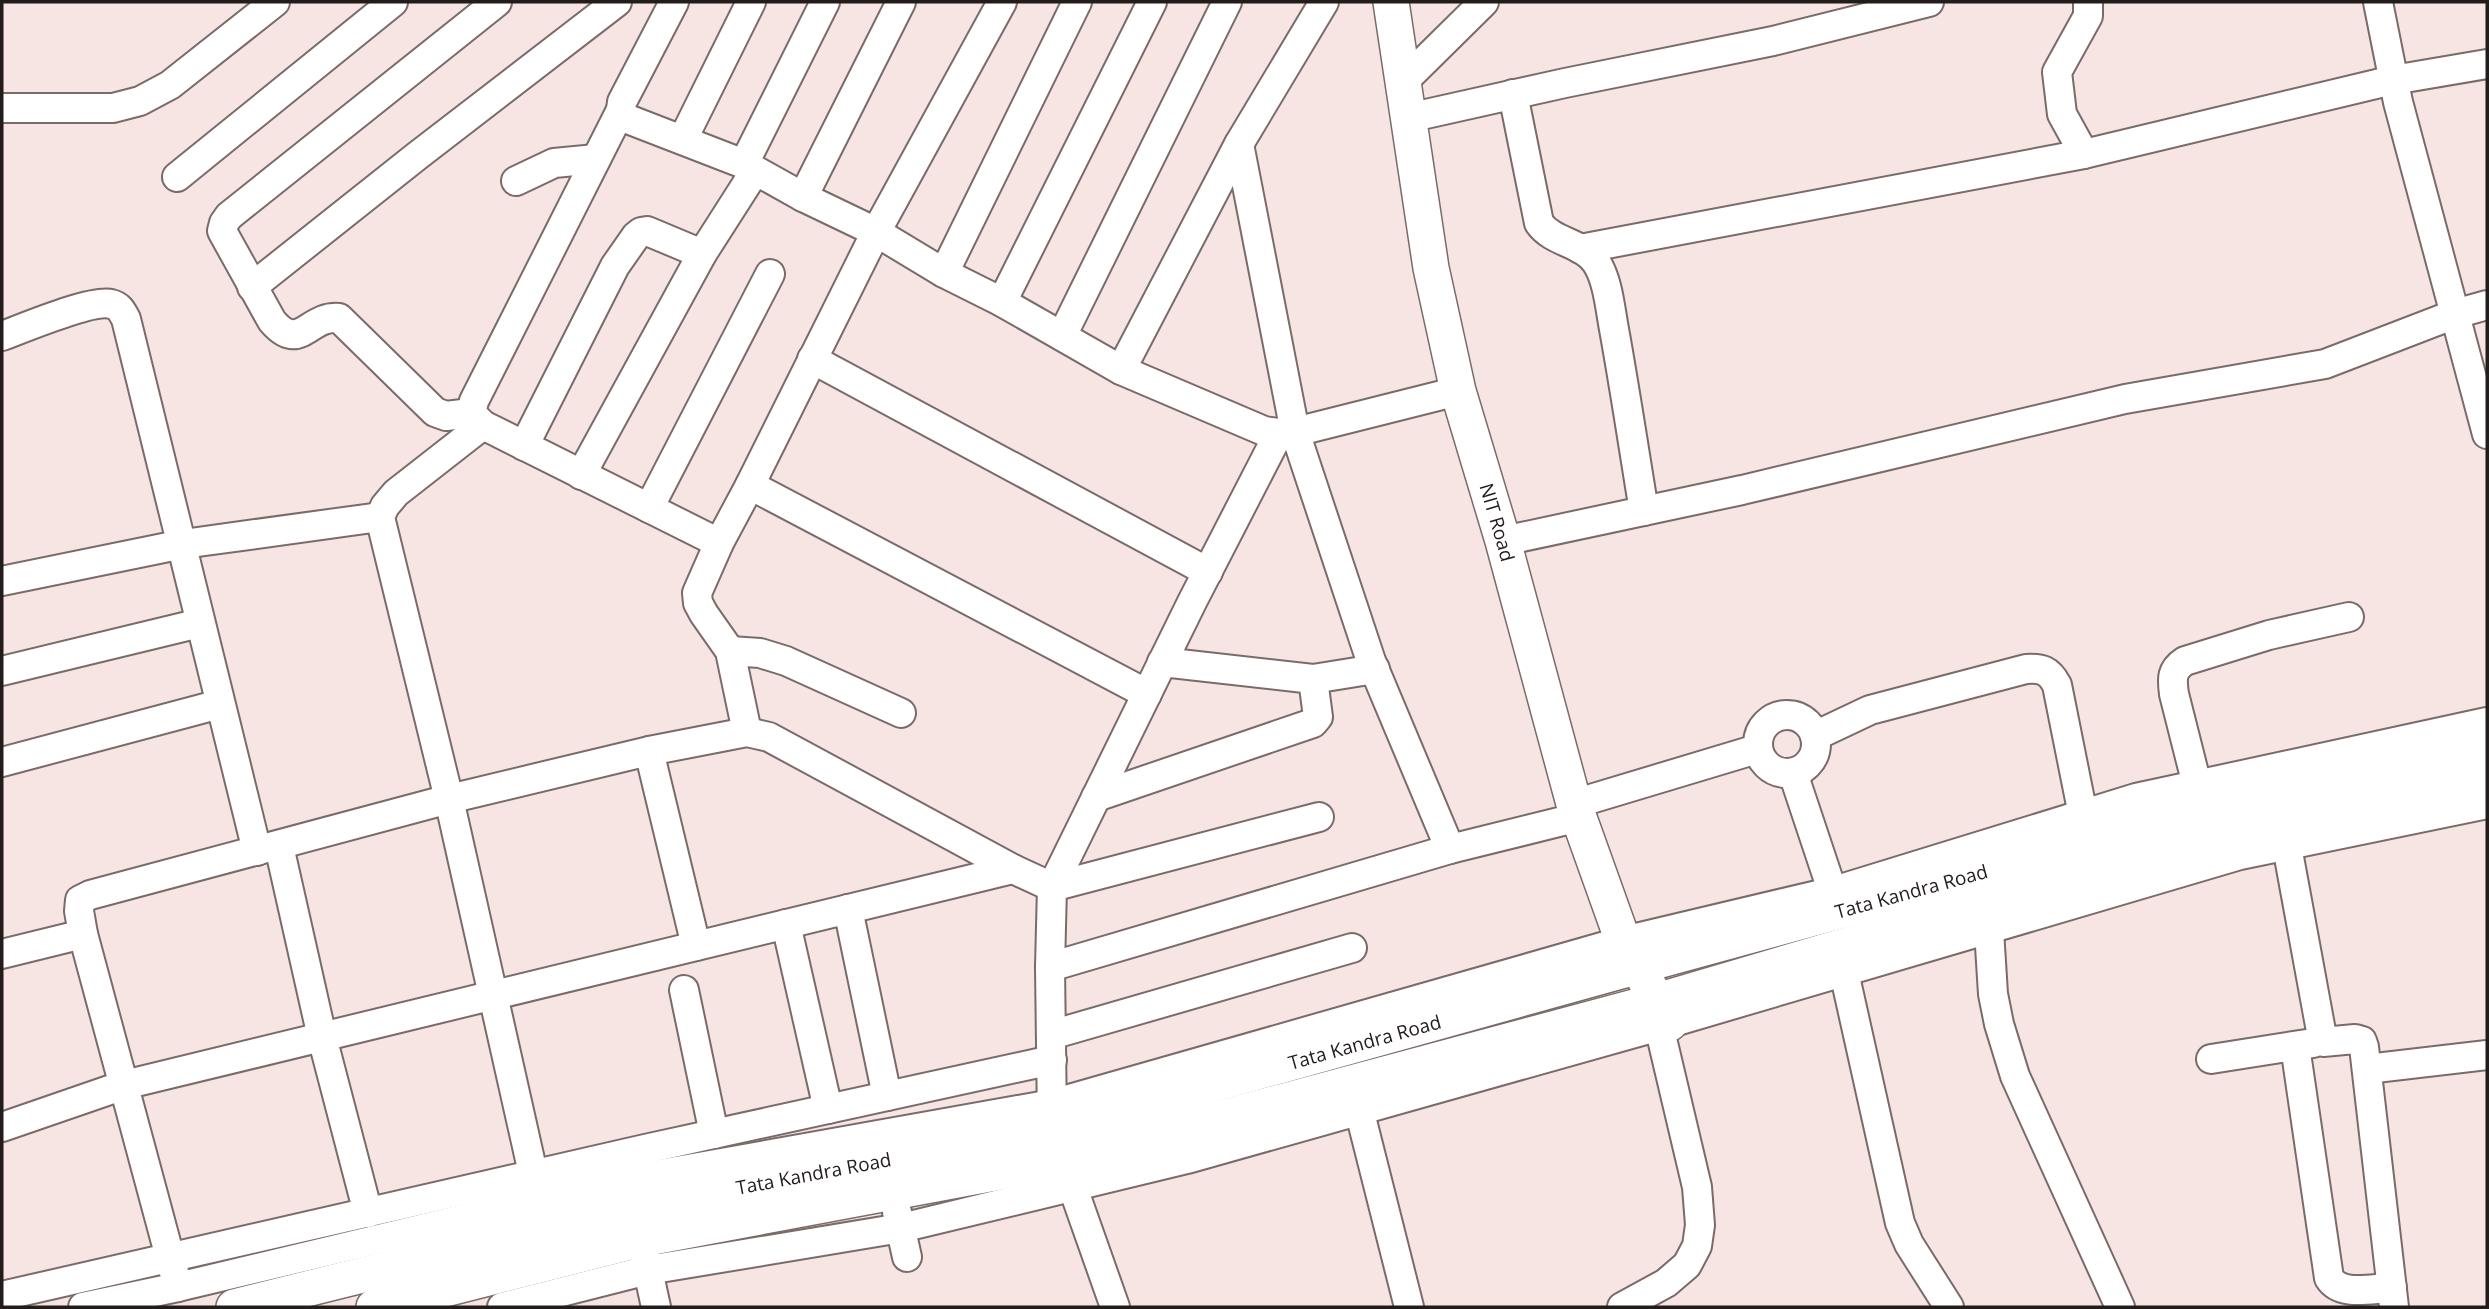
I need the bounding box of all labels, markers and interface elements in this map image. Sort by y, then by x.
street label: NIT Road [1473,480,1521,564]
street label: Tata Kandra Road [1832,858,1991,925]
street label: Tata Kandra Road [1285,1009,1444,1076]
street label: Tata Kandra Road [734,1146,893,1201]

